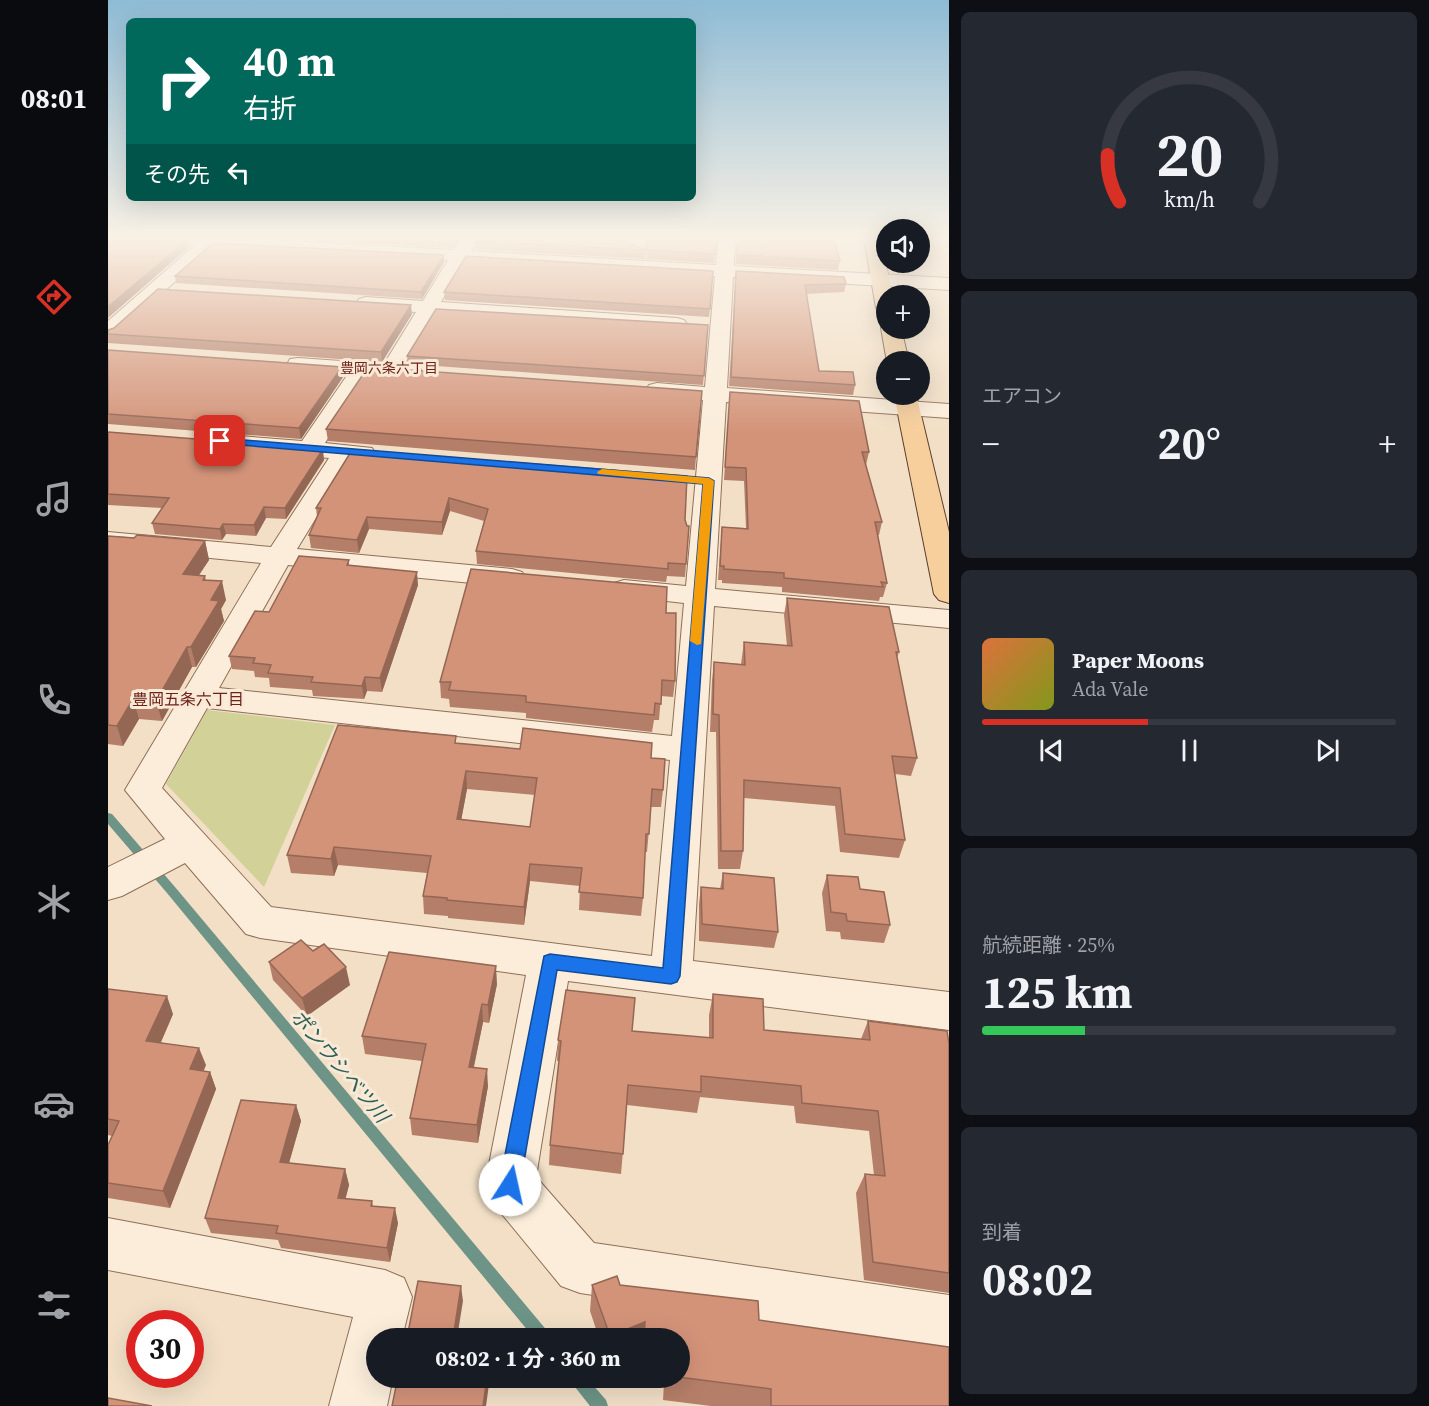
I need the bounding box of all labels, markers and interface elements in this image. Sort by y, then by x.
text: 40 m [243,32,336,90]
icon: right [144,42,222,120]
text: 08:01 [21,80,87,117]
text: 右折 [243,90,297,127]
text: 20 [1155,112,1223,198]
icon: left [222,156,255,189]
text: その先 [144,159,210,189]
text: km/h [1163,186,1215,215]
map controls [876,219,930,405]
button: sound [876,219,930,273]
icon: directions [33,276,75,318]
button: + [876,285,930,339]
button: − [876,351,930,405]
district label: 豊岡六条六丁目 [340,358,438,378]
text: エアコン [982,382,1062,410]
text: 20° [1157,412,1221,474]
pin [194,415,245,466]
text: − [982,421,1000,466]
text: + [1378,421,1396,466]
icon: arrive [203,424,236,457]
icon: music [33,478,75,520]
text: Paper Moons [1072,645,1204,675]
text: Ada Vale [1072,675,1148,703]
icon: phone [33,679,75,721]
district label: 豊岡五条六丁目 [132,688,244,710]
icon: previous [1035,734,1068,767]
icon: pause [1173,734,1206,767]
icon: next [1311,734,1344,767]
icon: climate [33,881,75,923]
text: 航続距離 · 25% [982,931,1115,959]
text: 125 km [982,961,1133,1023]
water label: ポンウシベツ川 [284,1003,397,1130]
icon: car [33,1083,75,1125]
position arrow [478,1153,542,1217]
text: 到着 [982,1218,1022,1246]
text: 08:02 [982,1248,1093,1310]
icon: filters [33,1284,75,1326]
speed limit sign: 30 [126,1310,204,1388]
text: 08:02 · 1 分 · 360 m [435,1343,621,1373]

